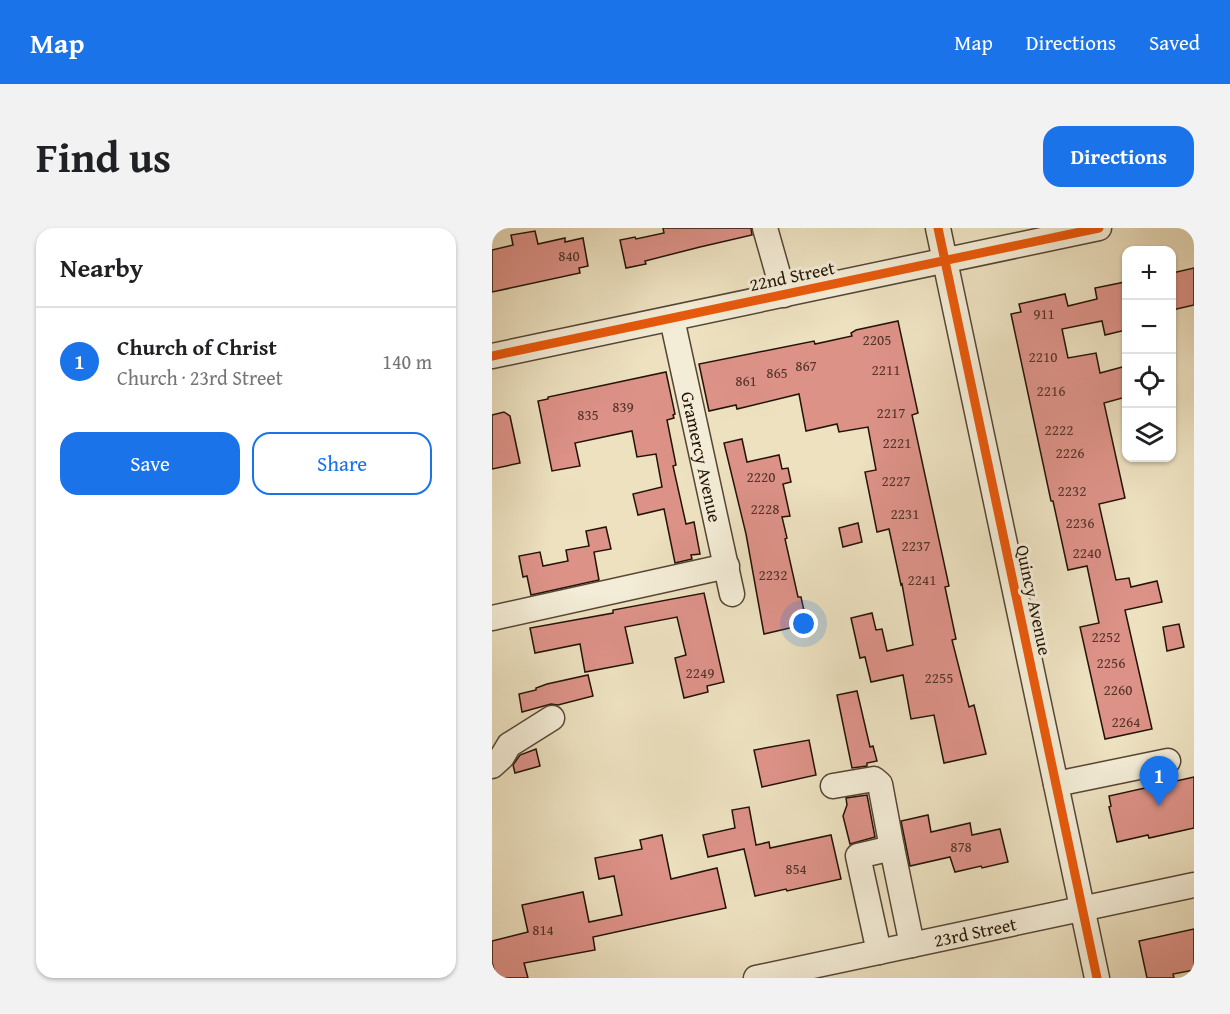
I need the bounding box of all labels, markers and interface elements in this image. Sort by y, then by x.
text: Map [30,22,84,63]
text: Map [954,27,993,58]
text: Directions [1026,27,1116,58]
text: Saved [1149,27,1200,58]
text: Find us [36,126,171,187]
button: Directions [1043,126,1194,187]
house number: 840 [558,245,580,266]
map controls [1122,246,1176,462]
button: + [1122,246,1176,300]
text: Nearby [60,248,143,287]
street label: 22nd Street [747,254,838,298]
button: − [1122,300,1176,354]
house number: 911 [1033,303,1055,324]
house number: 2205 [863,329,891,350]
text: Church of Christ [117,331,277,363]
house number: 2210 [1029,346,1057,367]
text: 1 [74,347,85,376]
text: 140 m [382,347,432,376]
button: locate [1122,354,1176,408]
house number: 867 [795,355,817,376]
house number: 2211 [872,359,900,380]
house number: 865 [766,362,788,383]
text: Church · 23rd Street [117,363,283,392]
house number: 861 [735,370,757,391]
house number: 2216 [1037,380,1065,401]
street label: Gramercy Avenue [675,389,729,525]
house number: 839 [612,396,634,417]
house number: 2217 [877,402,905,423]
house number: 835 [577,404,599,425]
button: layers [1122,408,1176,462]
house number: 2222 [1045,419,1073,440]
button: Save [60,432,240,495]
button: Share [252,432,432,495]
house number: 2221 [883,432,911,453]
house number: 2226 [1056,442,1084,463]
house number: 2220 [747,466,775,487]
house number: 2227 [882,470,910,491]
house number: 2232 [1058,480,1086,501]
house number: 2228 [751,498,779,519]
house number: 2231 [891,503,919,524]
house number: 2236 [1066,512,1094,533]
house number: 2237 [902,535,930,556]
street label: Quincy Avenue [1009,542,1059,658]
house number: 2240 [1073,542,1101,563]
house number: 2232 [759,564,787,585]
house number: 2241 [908,569,936,590]
your location [789,609,818,638]
house number: 2252 [1092,626,1120,647]
house number: 2256 [1097,652,1125,673]
house number: 2249 [686,662,714,683]
house number: 2255 [925,667,953,688]
house number: 2260 [1104,679,1132,700]
house number: 2264 [1112,711,1140,732]
pin: 1 [1140,756,1178,806]
house number: 878 [950,836,972,857]
house number: 854 [785,858,807,879]
street label: 23rd Street [931,909,1020,953]
house number: 814 [532,919,554,940]

